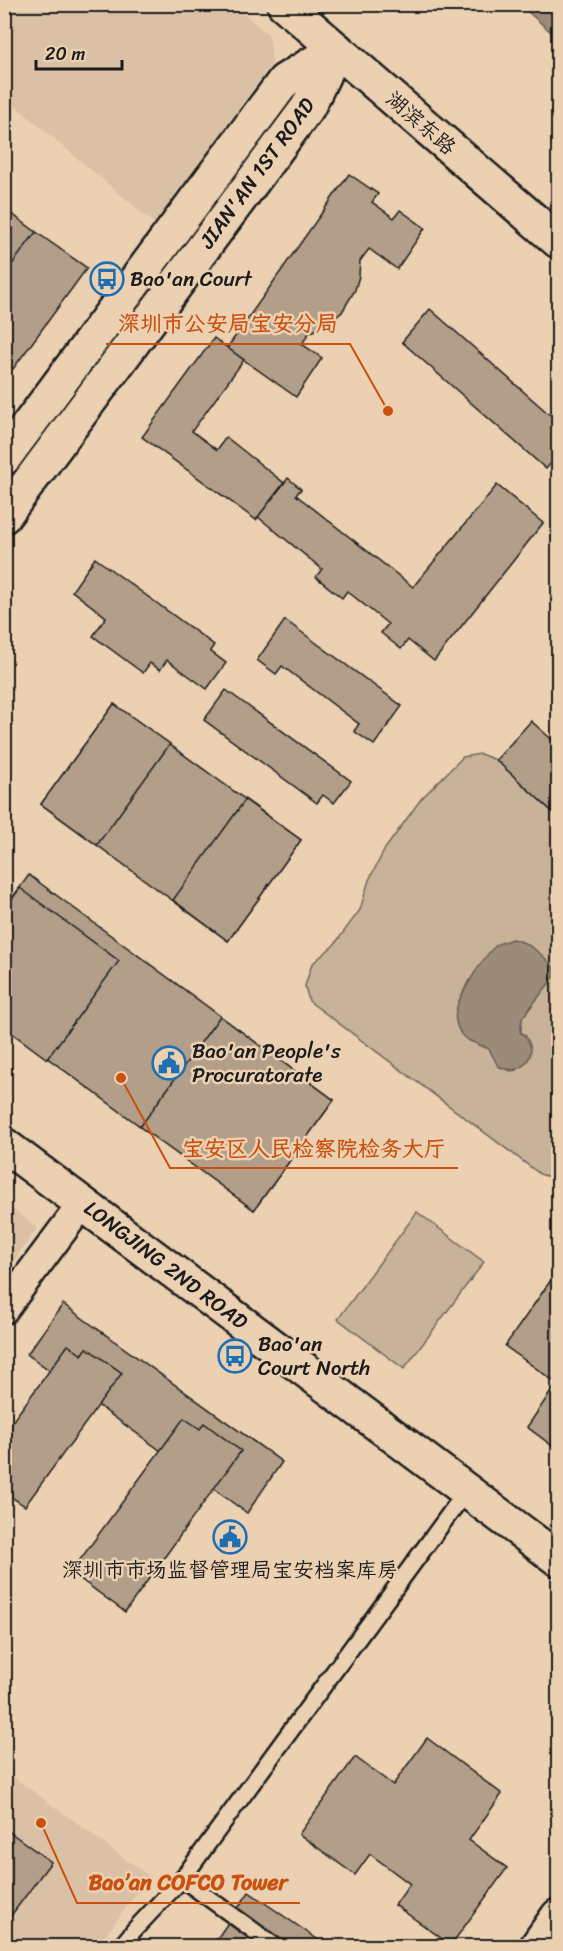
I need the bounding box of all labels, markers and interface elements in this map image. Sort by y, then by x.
scale bar [36,33,122,71]
text: 20 m [45,38,85,70]
street label: 湖滨东路 [377,81,465,165]
street label: JIAN'AN 1ST ROAD [188,89,325,258]
place label: Bao'an Court [130,260,253,298]
bus stop icon: Bao'an Court [89,261,125,297]
callout: 深圳市公安局宝安分局 [106,304,350,344]
text: 深圳市公安局宝安分局 [118,304,338,343]
place label: Bao'an People's Procuratorate [192,1032,341,1094]
public building icon: Bao'an People's Procuratorate [151,1045,187,1081]
callout: 宝安区人民检察院检务大厅 [170,1128,458,1168]
text: 宝安区人民检察院检务大厅 [182,1129,446,1168]
street label: LONGJING 2ND ROAD [76,1190,257,1340]
place label: Bao'an Court North [258,1325,370,1387]
bus stop icon: Bao'an Court North [217,1338,253,1374]
public building icon: 深圳市市场监督管理局宝安档案库房 [212,1519,248,1555]
place label: 深圳市市场监督管理局宝安档案库房 [62,1551,398,1589]
callout: Bao’an COFCO Tower [77,1863,300,1903]
text: Bao’an COFCO Tower [88,1863,290,1902]

